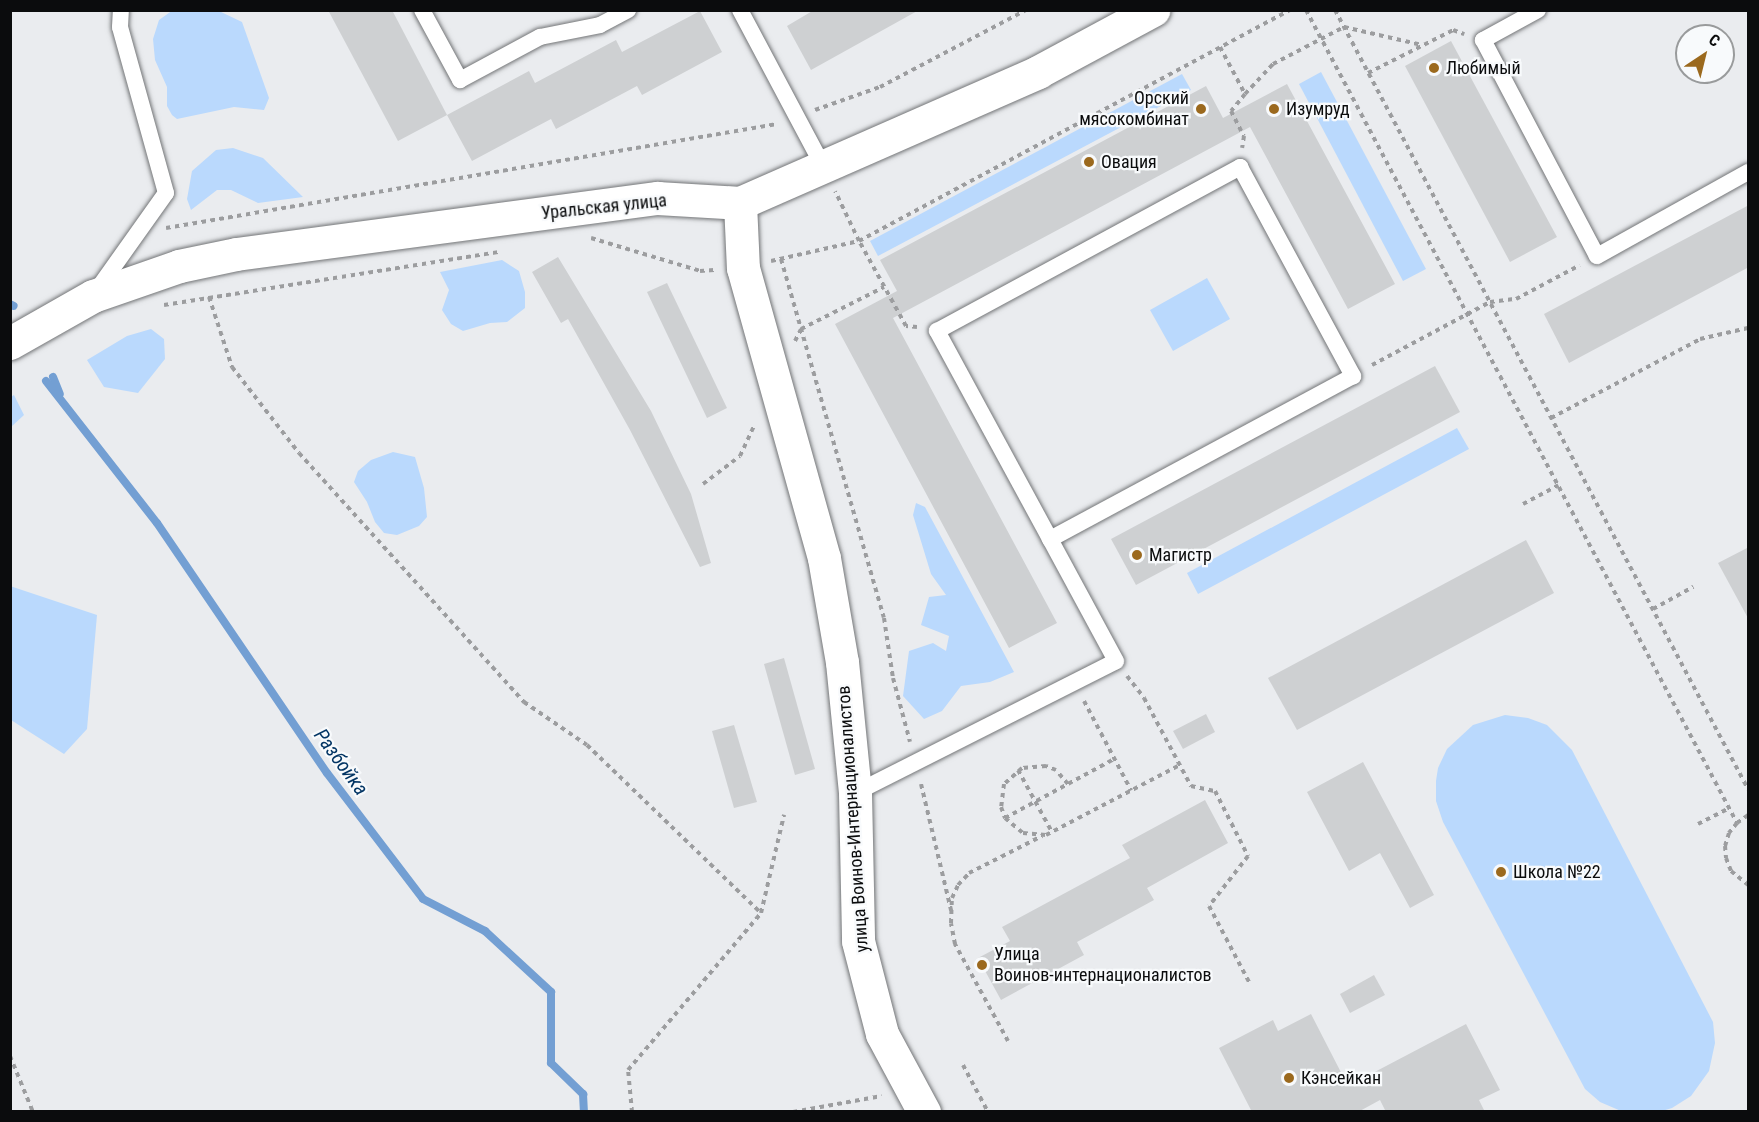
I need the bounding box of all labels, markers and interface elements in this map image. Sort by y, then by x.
north arrow [1675,24,1735,84]
text: С [1705,30,1724,51]
place label: Любимый [1446,57,1521,79]
marker: Любимый [1427,61,1441,75]
place label: Орский мясокомбинат [1079,88,1189,130]
place label: Изумруд [1286,98,1350,120]
marker: Орский мясокомбинат [1194,102,1208,116]
marker: Изумруд [1267,102,1281,116]
place label: Овация [1101,151,1157,173]
marker: Овация [1082,155,1096,169]
street label: Уральская улица [540,190,668,224]
place label: Магистр [1149,544,1212,566]
marker: Магистр [1130,548,1144,562]
street label: улица Воинов-Интернационалистов [833,685,873,953]
water label: Разбойка [309,724,373,800]
place label: Школа №22 [1513,861,1601,883]
marker: Школа №22 [1494,865,1508,879]
place label: Улица Воинов-интернационалистов [994,944,1212,986]
marker: Улица Воинов-интернационалистов [975,958,989,972]
place label: Кэнсейкан [1301,1067,1381,1089]
marker: Кэнсейкан [1282,1071,1296,1085]

